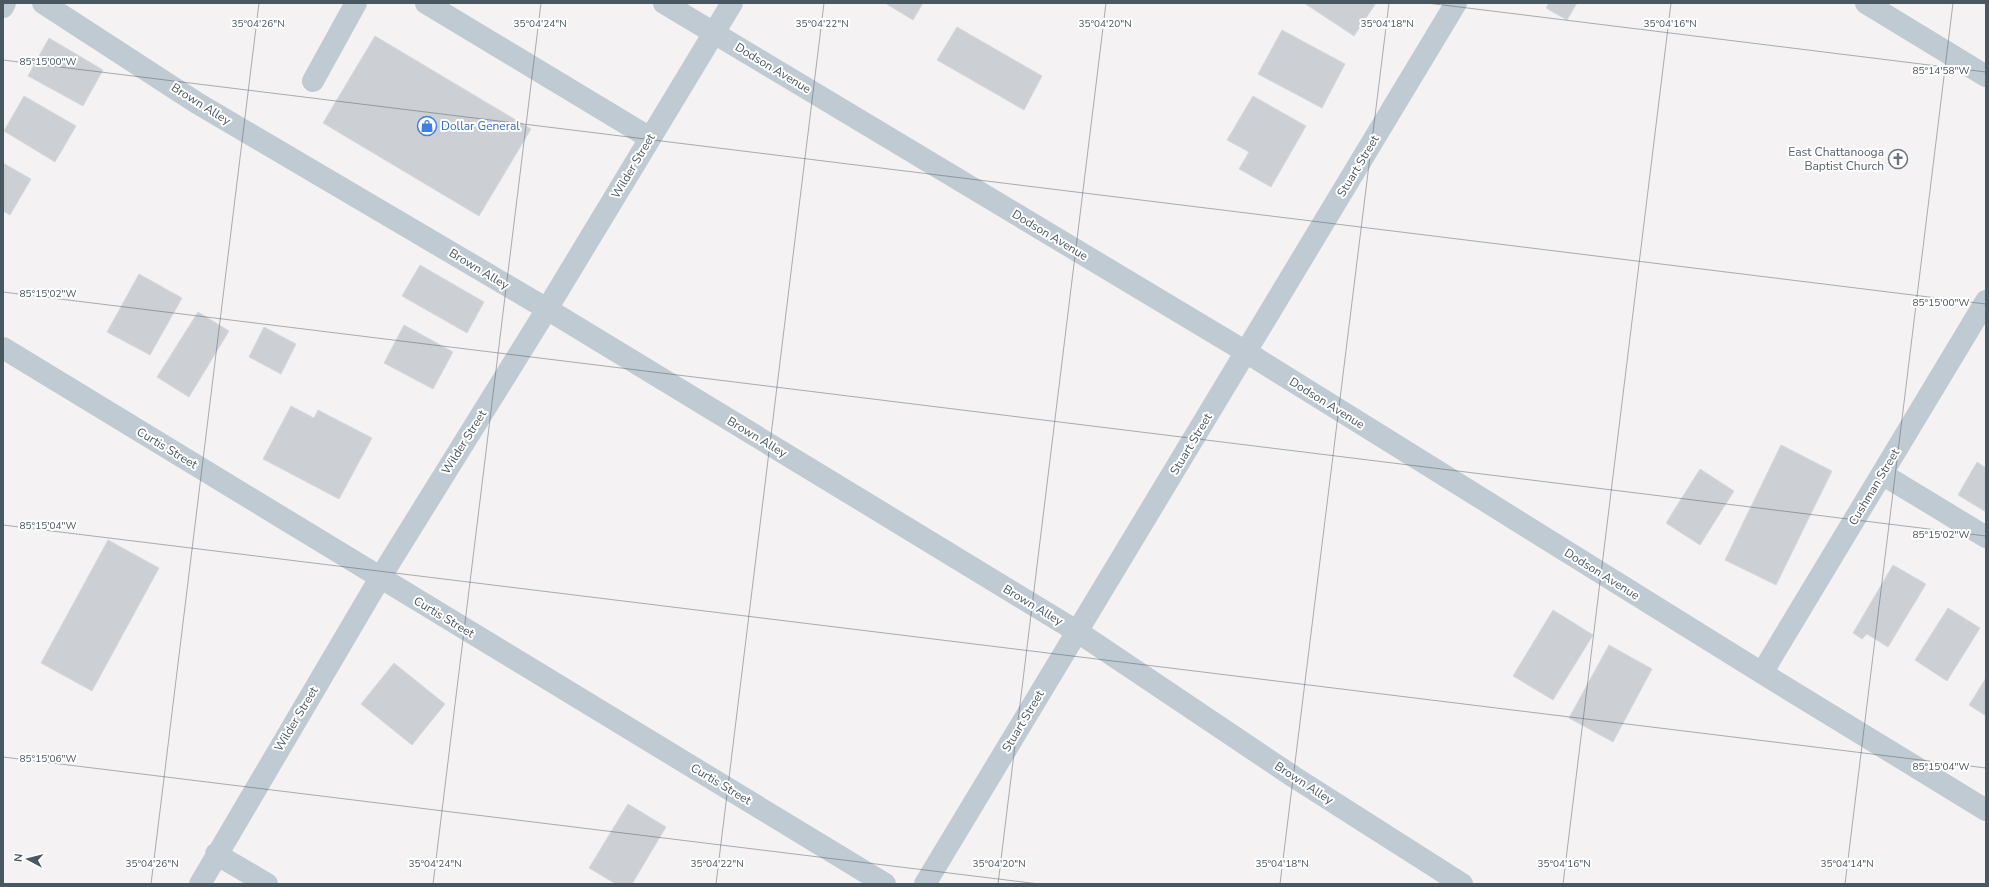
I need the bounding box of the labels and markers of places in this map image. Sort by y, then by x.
shop icon: Dollar General [416,115,438,137]
place label: Dollar General [441,118,520,134]
place label: East Chattanooga Baptist Church [1788,144,1884,174]
church icon: East Chattanooga Baptist Church [1887,148,1909,170]

